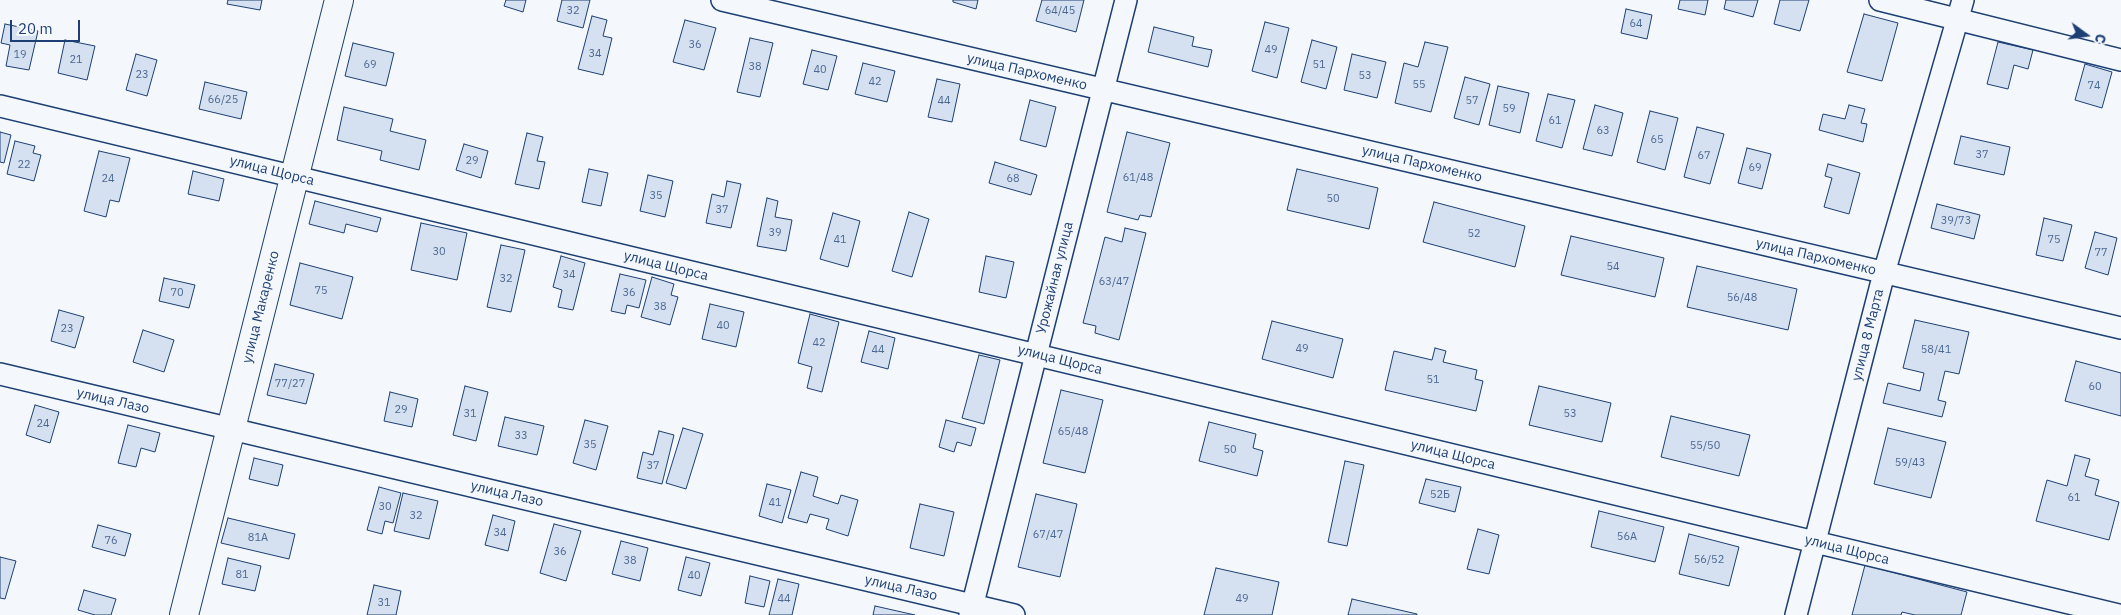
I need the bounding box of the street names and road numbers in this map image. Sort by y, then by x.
street label: улица Пархоменко [965,50,1089,94]
street label: улица Пархоменко [1360,142,1484,186]
street label: улица Щорса [228,152,316,190]
street label: Урожайная улица [1033,220,1077,336]
street label: улица Пархоменко [1754,235,1878,279]
street label: улица Щорса [622,247,710,285]
street label: улица Макаренко [239,249,283,365]
street label: улица 8 Марта [1848,287,1888,383]
street label: улица Щорса [1016,341,1104,379]
street label: улица Лазо [75,384,151,418]
street label: улица Щорса [1409,436,1497,474]
street label: улица Лазо [469,477,545,511]
street label: улица Щорса [1803,531,1891,569]
street label: улица Лазо [863,571,939,605]

